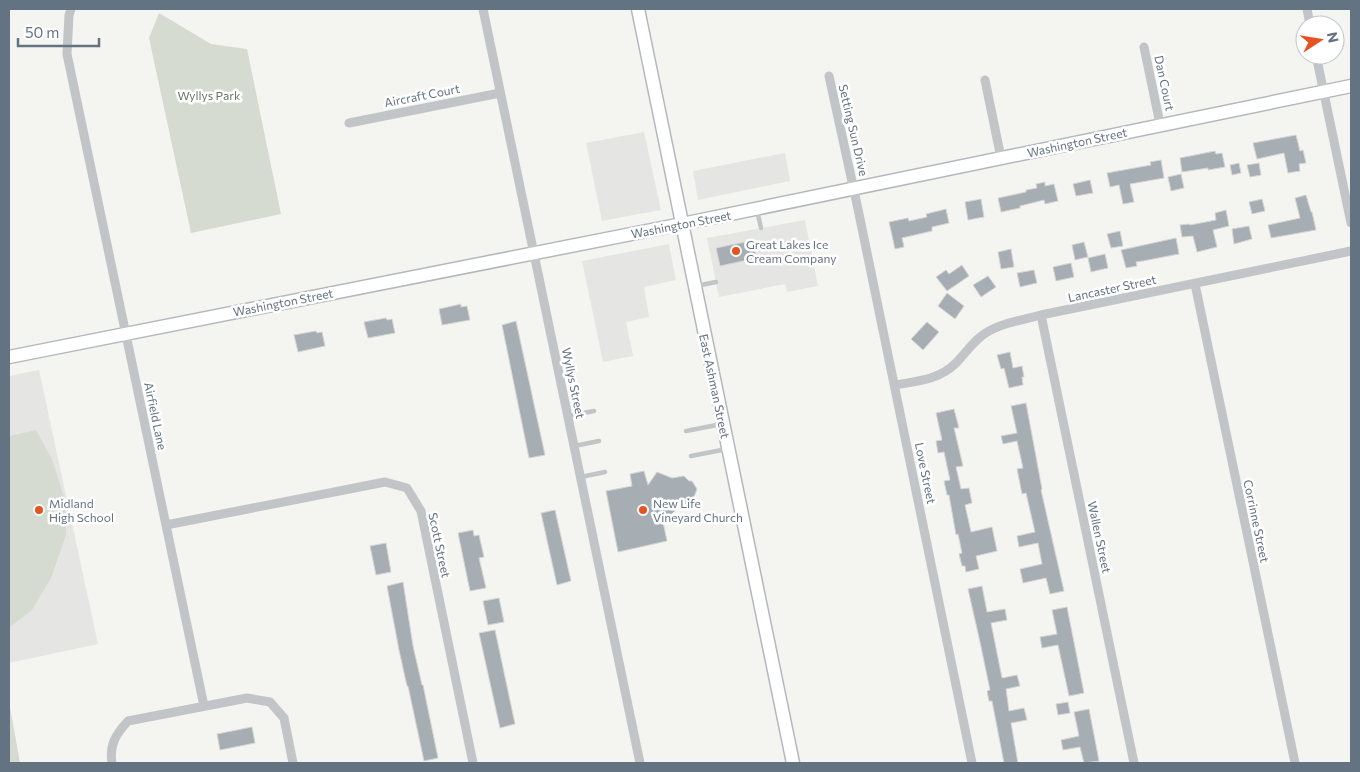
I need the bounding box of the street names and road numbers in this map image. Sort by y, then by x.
street label: Dan Court [1152,54,1178,112]
street label: Aircraft Court [383,81,461,109]
street label: Setting Sun Drive [837,83,871,177]
street label: Washington Street [1026,125,1128,159]
street label: Washington Street [630,207,732,241]
street label: Lancaster Street [1067,272,1157,304]
street label: Washington Street [232,285,334,319]
street label: East Ashman Street [697,332,733,440]
street label: Wyllys Street [560,346,588,420]
street label: Airfield Lane [142,381,170,451]
street label: Love Street [913,441,939,505]
street label: Corrinne Street [1241,478,1273,564]
street label: Wallen Street [1086,500,1114,574]
street label: Scott Street [426,511,454,579]

